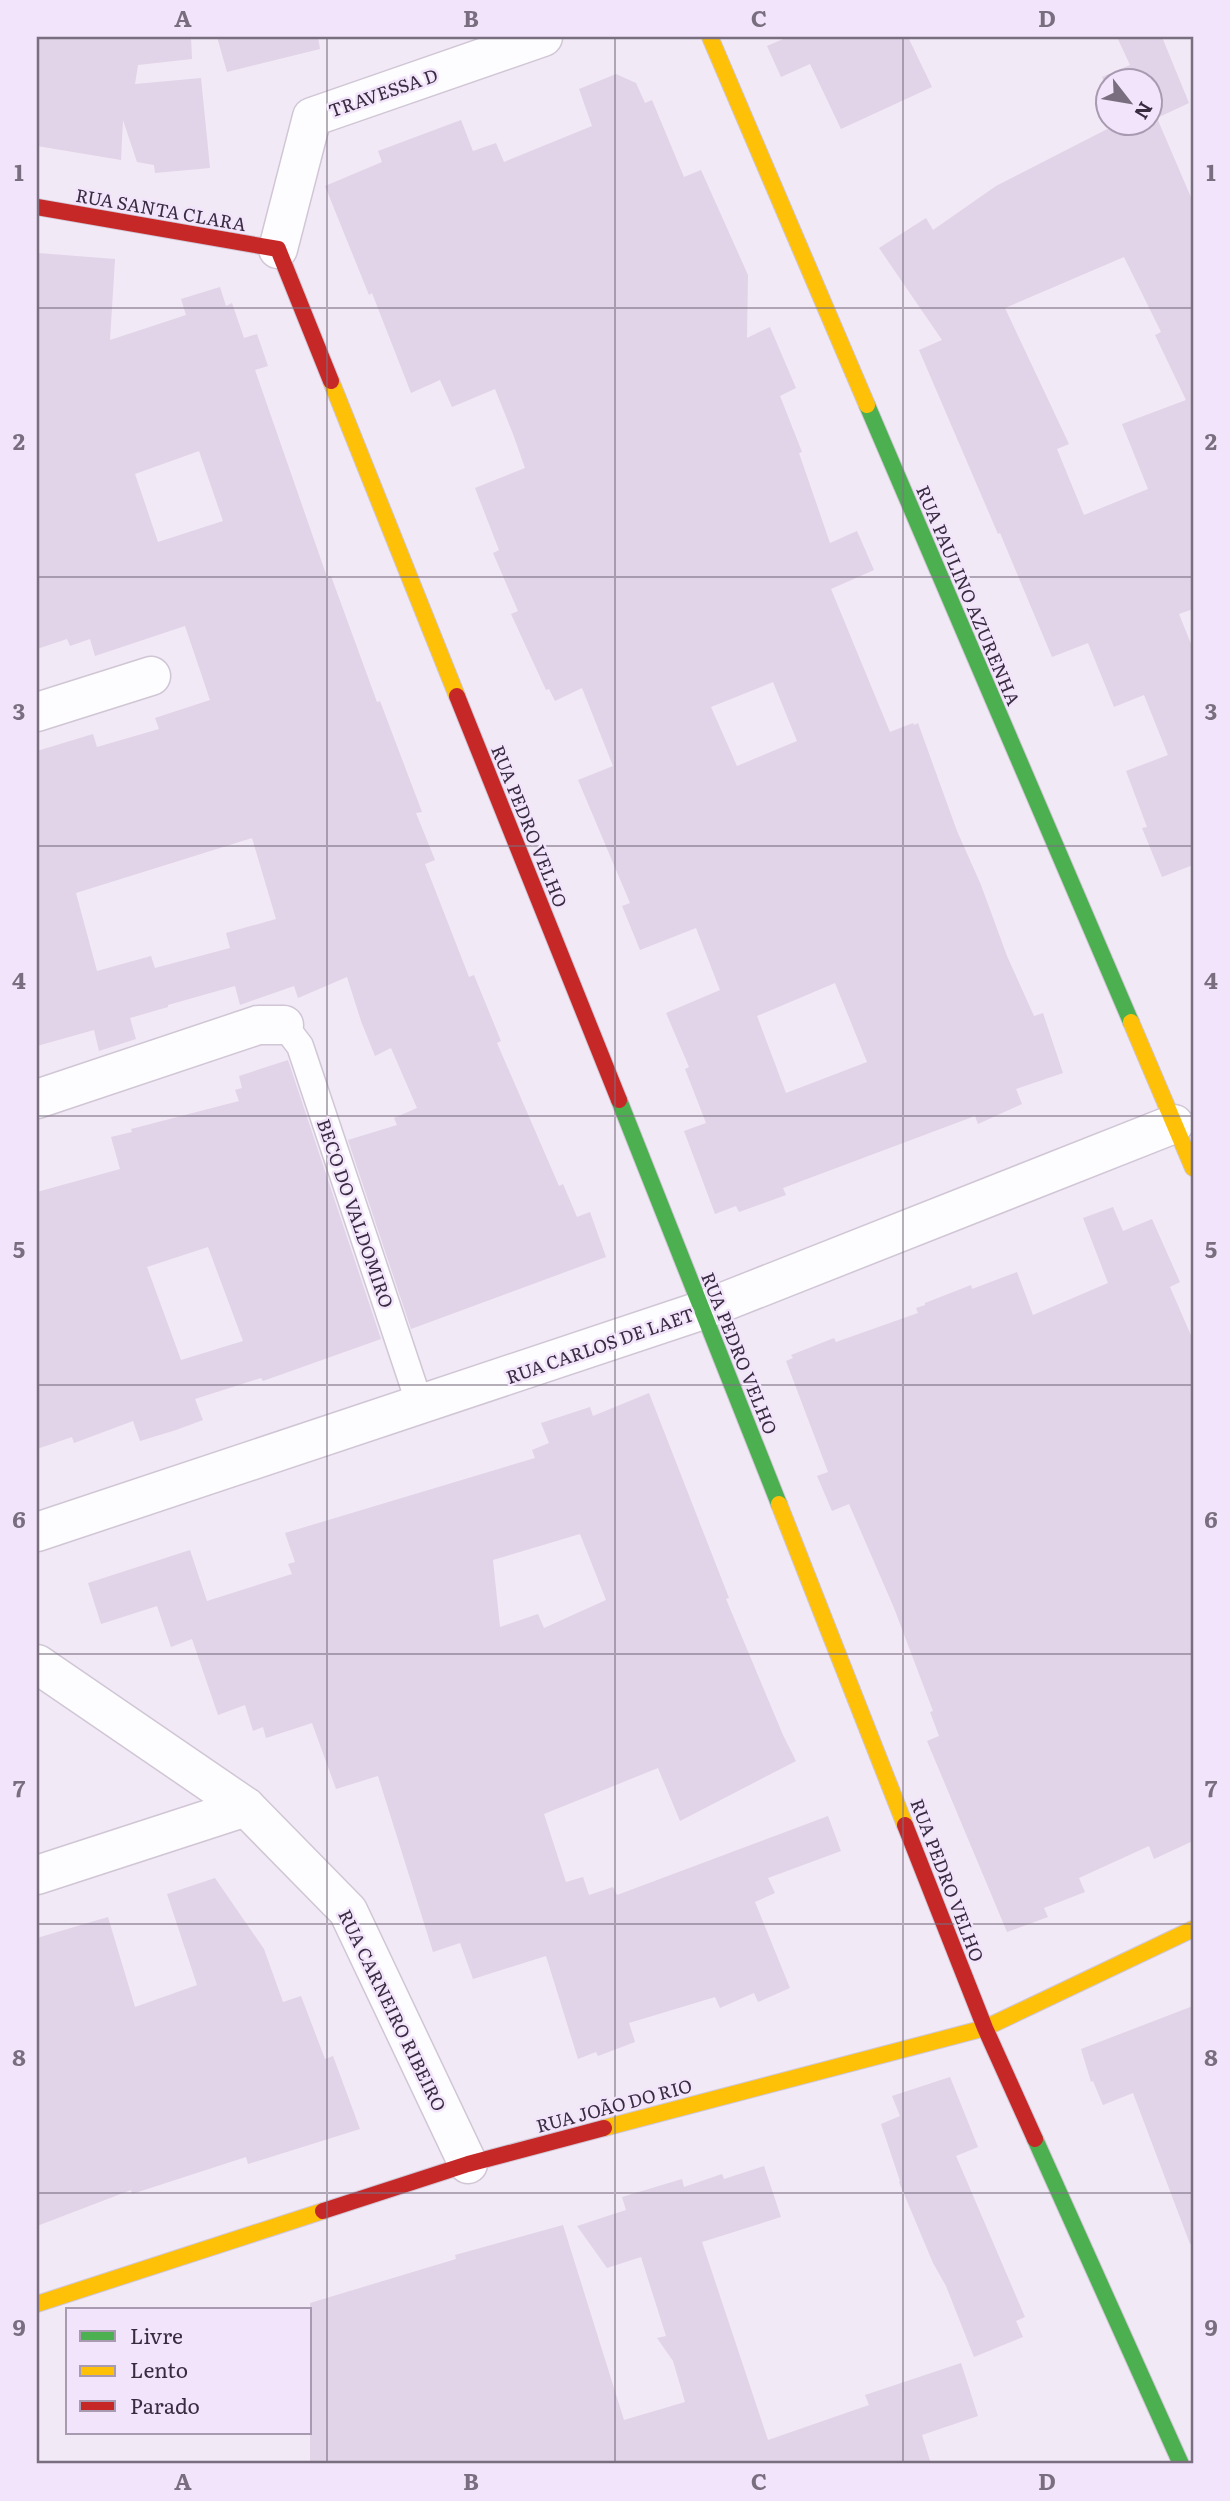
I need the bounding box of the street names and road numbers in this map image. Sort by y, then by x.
street label: TRAVESSA D [325,61,441,123]
street label: RUA SANTA CLARA [74,181,248,237]
street label: RUA PAULINO AZURENHA [910,481,1028,709]
street label: RUA PEDRO VELHO [485,741,575,911]
street label: BECO DO VALDOMIRO [311,1115,401,1311]
street label: RUA PEDRO VELHO [695,1268,785,1438]
street label: RUA CARLOS DE LAET [502,1300,698,1390]
street label: RUA PEDRO VELHO [904,1794,992,1966]
street label: RUA CARNEIRO RIBEIRO [332,1905,454,2115]
street label: RUA JOÃO DO RIO [533,2071,695,2139]

